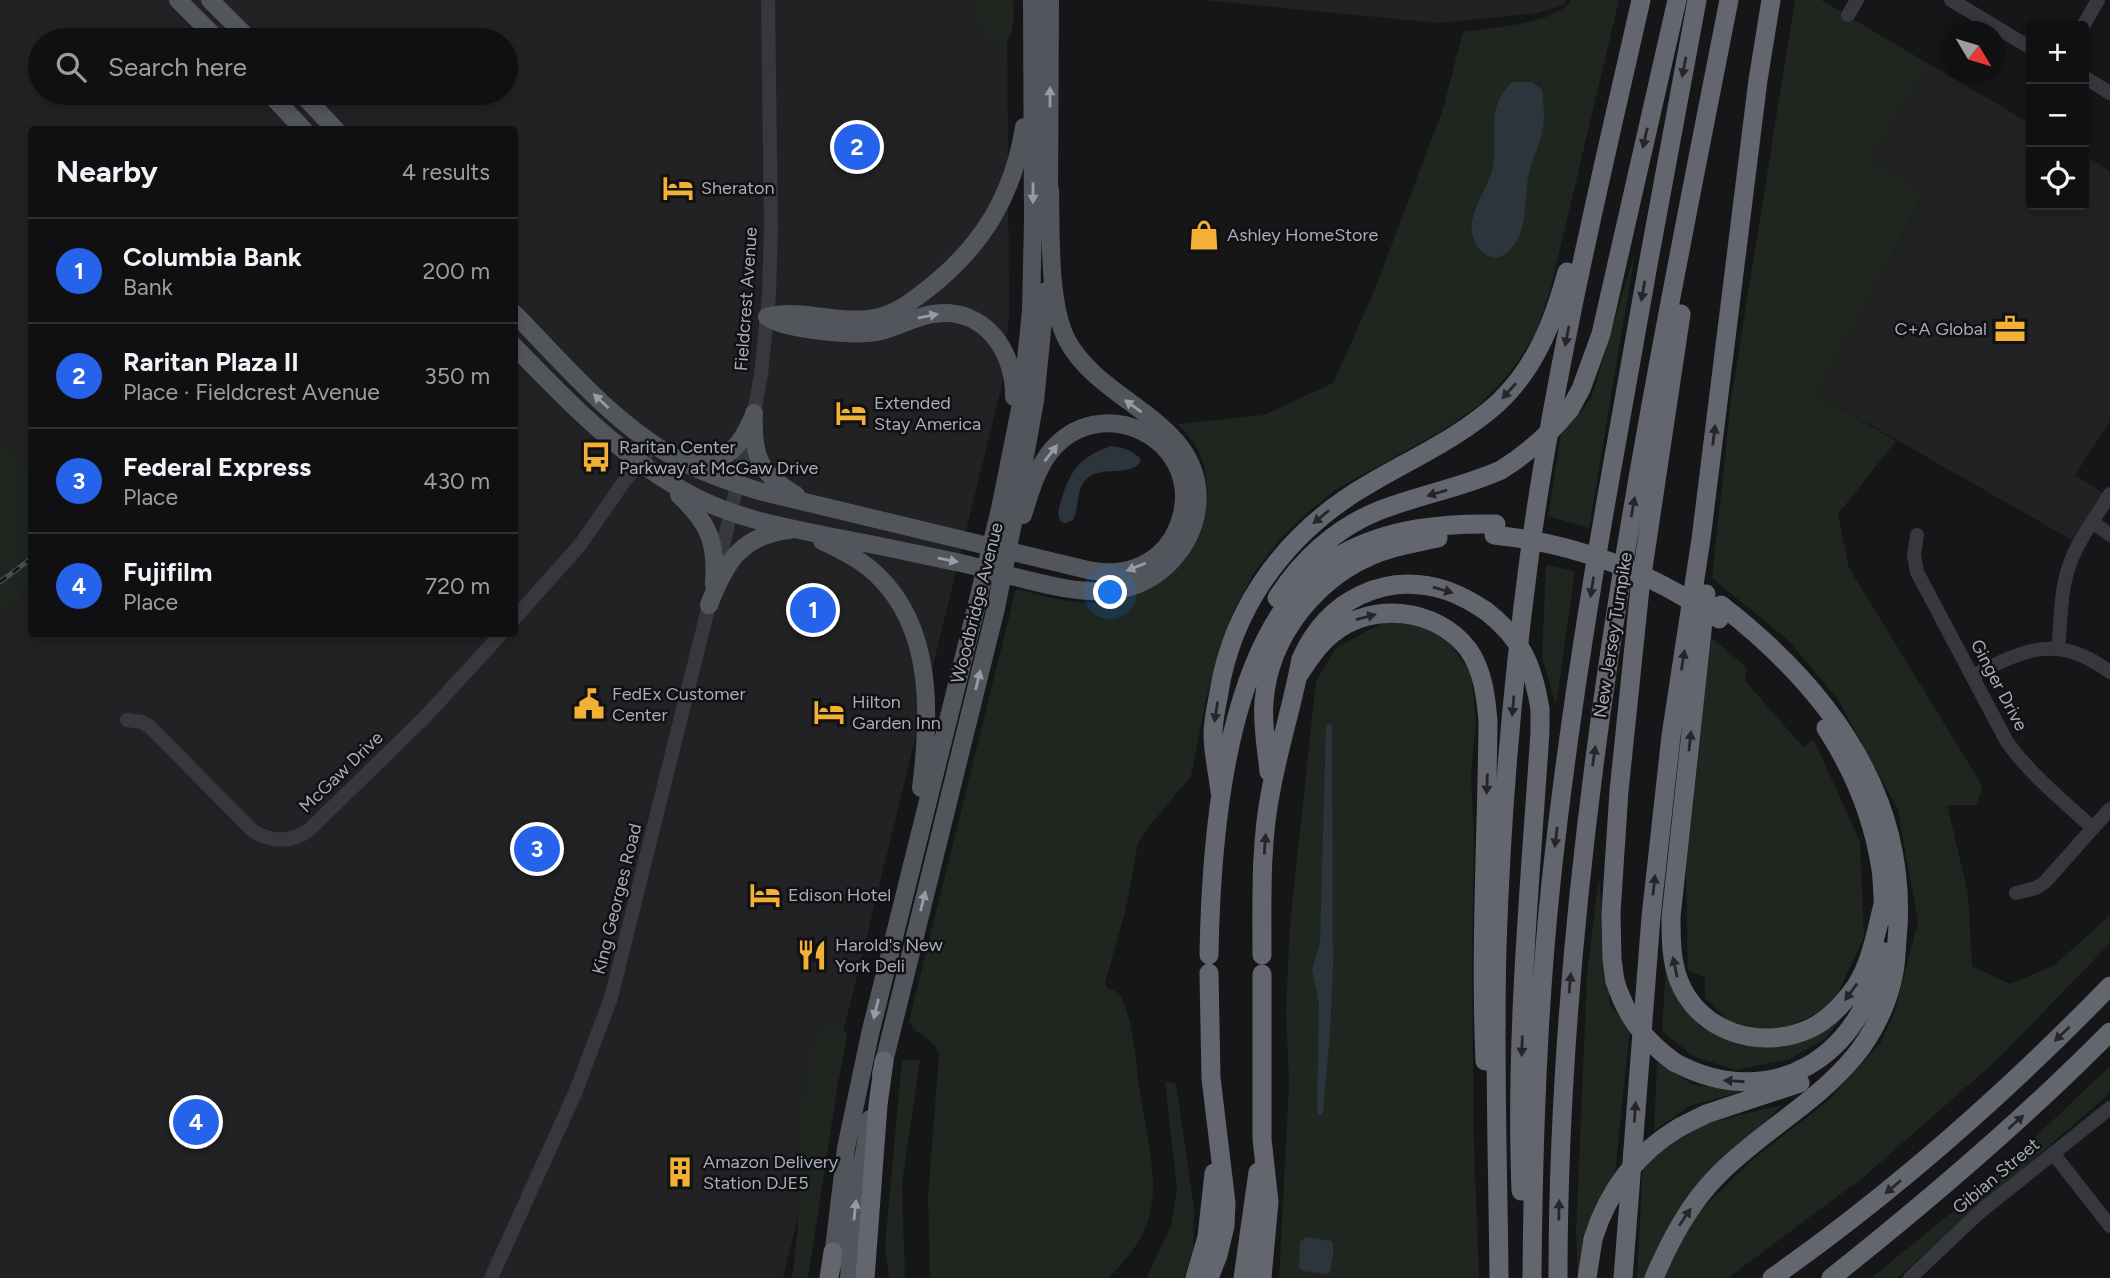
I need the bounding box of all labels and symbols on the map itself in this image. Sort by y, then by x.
north arrow [1942,21,2005,84]
one-way arrow [1678,56,1689,78]
one-way arrow [1044,85,1056,107]
pin: 2 [834,121,880,173]
one-way arrow [1640,127,1651,149]
hotel icon: Sheraton [661,171,695,205]
place label: Sheraton [701,177,774,199]
one-way arrow [1027,182,1039,204]
shop icon: Ashley HomeStore [1187,218,1221,252]
place label: Ashley HomeStore [1227,224,1379,246]
street label: Fieldcrest Avenue [730,226,762,372]
one-way arrow [1637,280,1648,302]
one-way arrow [917,310,939,321]
office icon: C+A Global [1993,312,2027,346]
place label: C+A Global [1894,318,1987,340]
one-way arrow [1561,325,1572,347]
one-way arrow [1502,382,1517,399]
place label: Extended Stay America [874,392,981,435]
one-way arrow [593,394,610,410]
hotel icon: Extended Stay America [834,396,868,430]
one-way arrow [1124,399,1142,413]
one-way arrow [1709,423,1720,445]
place label: Raritan Center Parkway at McGaw Drive [619,436,819,479]
bus stop icon: Raritan Center Parkway at McGaw Drive [579,440,613,474]
one-way arrow [1043,445,1058,463]
one-way arrow [1426,489,1447,499]
one-way arrow [1628,496,1639,518]
one-way arrow [1312,509,1330,525]
street label: Woodbridge Avenue [946,520,1008,686]
street label: New Jersey Turnpike [1589,550,1637,719]
one-way arrow [937,555,959,566]
one-way arrow [1126,561,1146,573]
your location [1093,575,1127,609]
one-way arrow [1586,576,1597,598]
pin: 1 [790,584,836,636]
one-way arrow [1432,586,1453,596]
one-way arrow [1356,612,1377,622]
street label: Ginger Drive [1966,635,2032,735]
one-way arrow [1677,649,1688,671]
one-way arrow [973,669,984,691]
place label: FedEx Customer Center [612,683,746,726]
public building icon: FedEx Customer Center [572,687,606,721]
place label: Hilton Garden Inn [852,691,941,734]
hotel icon: Hilton Garden Inn [812,695,846,729]
one-way arrow [1507,695,1518,717]
one-way arrow [1210,701,1221,723]
street label: McGaw Drive [295,727,388,817]
one-way arrow [1685,729,1696,751]
one-way arrow [1589,745,1600,767]
one-way arrow [1481,773,1492,795]
street label: King Georges Road [588,821,646,977]
pin: 3 [514,823,560,875]
one-way arrow [1551,826,1562,848]
one-way arrow [1260,833,1271,855]
one-way arrow [1649,874,1660,896]
hotel icon: Edison Hotel [748,878,782,912]
place label: Edison Hotel [788,884,891,906]
one-way arrow [918,890,929,912]
place label: Harold's New York Deli [835,934,943,977]
restaurant icon: Harold's New York Deli [795,938,829,972]
one-way arrow [1670,956,1681,978]
one-way arrow [1565,971,1576,993]
one-way arrow [1844,982,1858,1001]
one-way arrow [870,998,881,1020]
one-way arrow [2054,1026,2071,1042]
one-way arrow [1516,1036,1527,1058]
one-way arrow [1723,1075,1745,1086]
pin: 4 [173,1096,219,1148]
one-way arrow [1630,1101,1641,1123]
one-way arrow [2007,1114,2025,1130]
street label: Gibian Street [1948,1133,2044,1219]
place label: Amazon Delivery Station DJE5 [703,1151,839,1194]
building icon: Amazon Delivery Station DJE5 [663,1155,697,1189]
one-way arrow [1884,1179,1902,1194]
one-way arrow [850,1199,861,1221]
one-way arrow [1553,1199,1565,1221]
one-way arrow [1678,1208,1692,1226]

